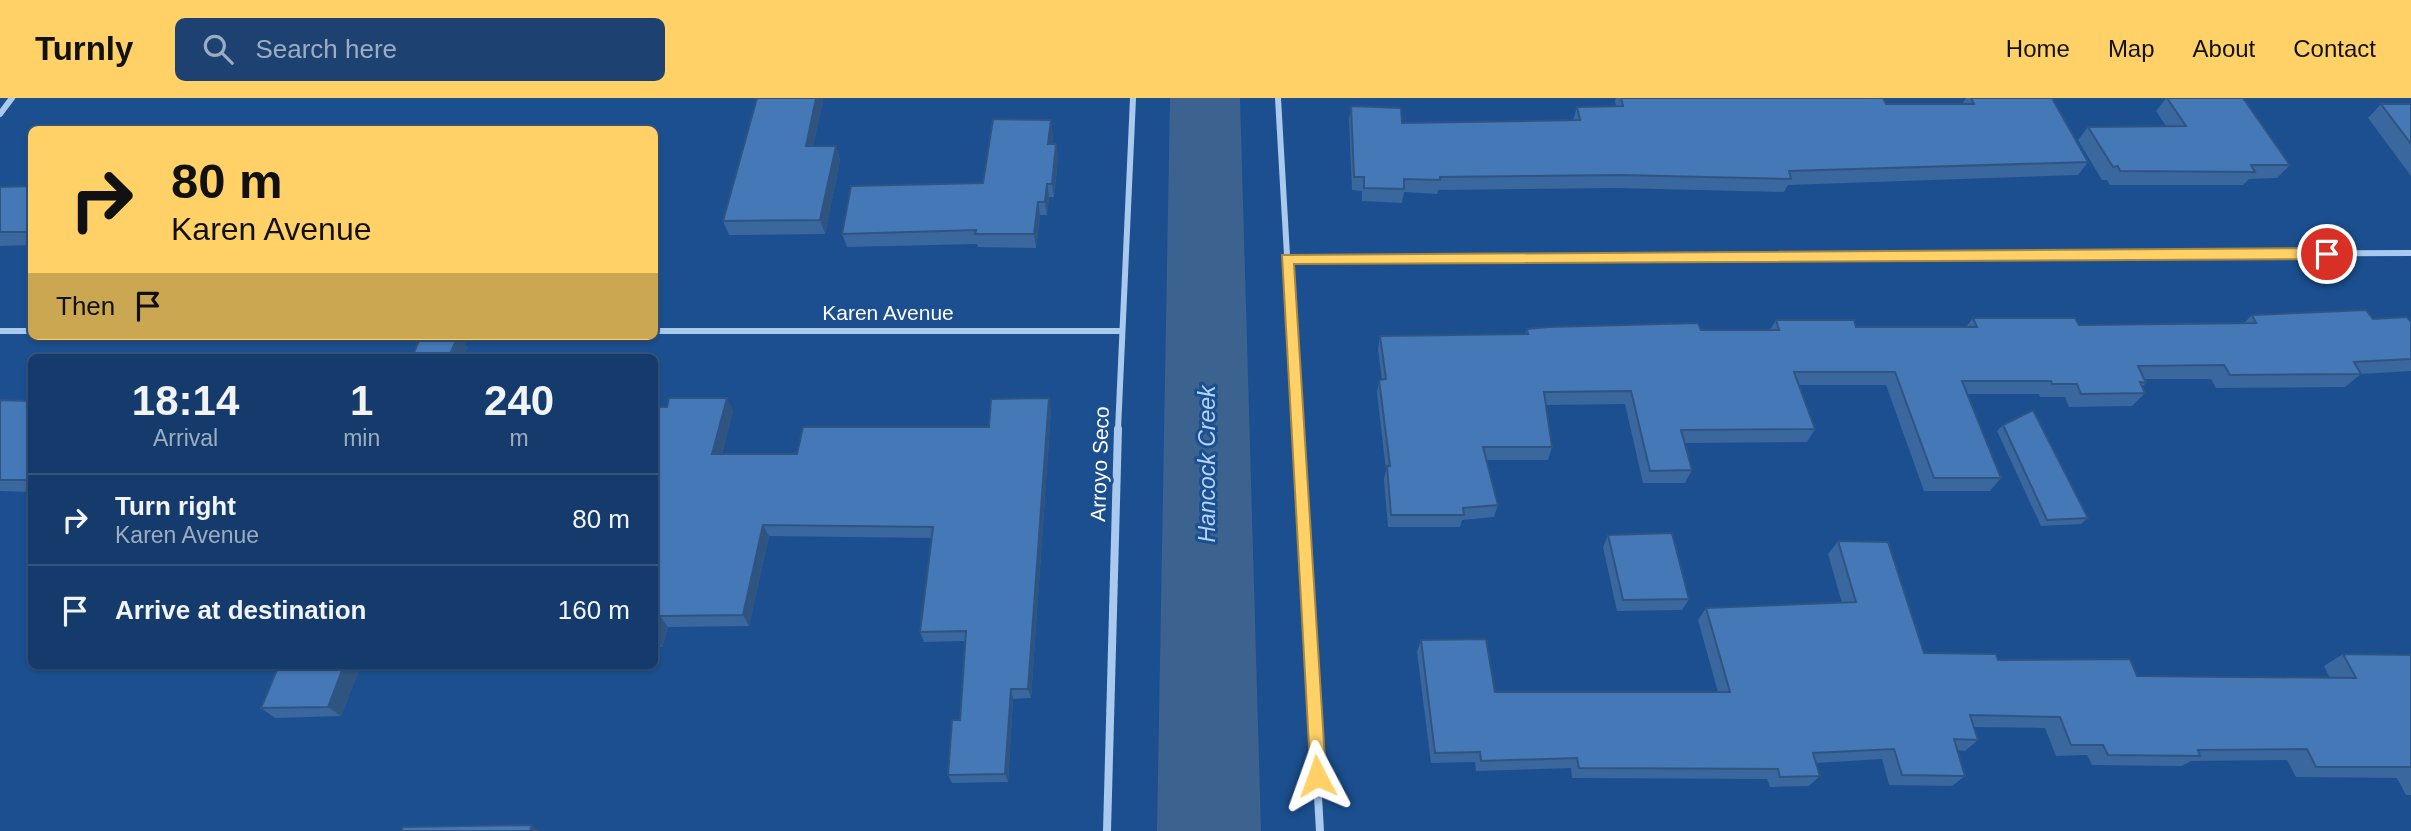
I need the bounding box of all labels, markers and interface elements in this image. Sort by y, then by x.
search box [175,18,665,81]
text: Turnly [35,30,133,67]
icon: search [199,30,237,68]
text: Search here [255,34,397,64]
text: Home [2006,35,2070,62]
text: Map [2108,35,2155,62]
text: About [2193,35,2255,62]
text: Contact [2293,35,2376,62]
icon: right [56,154,147,245]
text: 80 m [171,154,283,208]
text: Karen Avenue [171,211,371,247]
pin [2297,224,2357,284]
icon: arrive [2308,235,2346,273]
icon: arrive [129,287,167,325]
text: Then [56,291,115,321]
street label: Karen Avenue [822,301,954,324]
text: 18:14 [132,377,239,424]
text: 1 [350,377,373,424]
text: 240 [484,377,554,424]
water label: Hancock Creek [1194,384,1220,543]
street label: Arroyo Seco [1086,406,1113,522]
text: Arrival [153,425,218,451]
text: min [343,425,380,451]
text: m [510,425,529,451]
text: Turn right [115,491,236,521]
icon: right [56,501,94,539]
text: 80 m [572,504,630,534]
text: Karen Avenue [115,522,259,548]
icon: arrive [56,592,94,630]
text: Arrive at destination [115,595,366,625]
text: 160 m [558,595,630,625]
position arrow [1280,739,1354,813]

